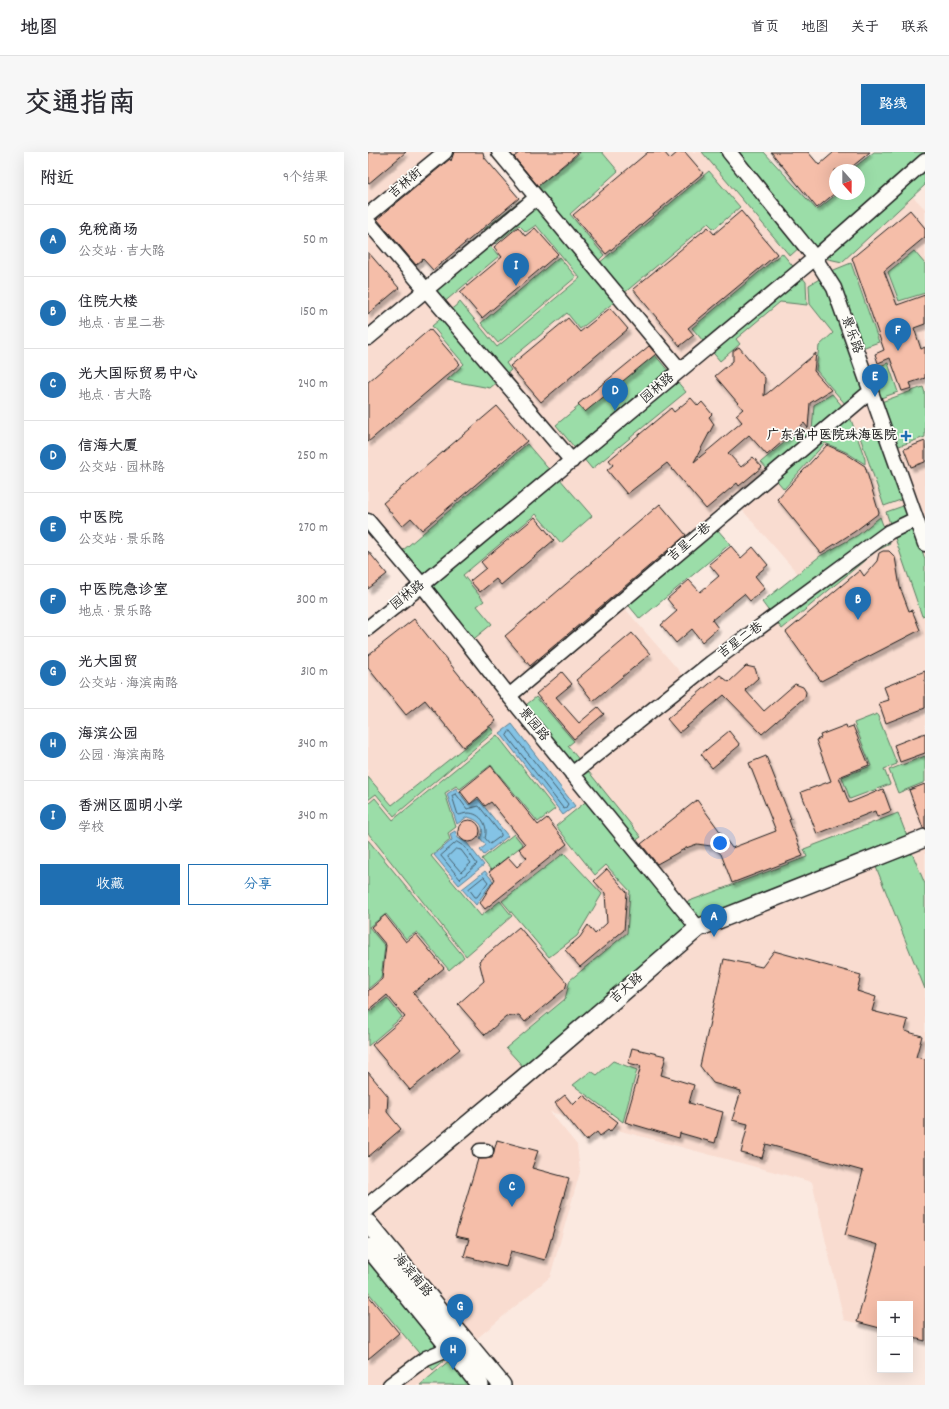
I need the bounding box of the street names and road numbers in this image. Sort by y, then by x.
street label: 吉林街 [385,164,427,204]
street label: 景乐路 [835,313,867,357]
street label: 园林路 [637,369,679,409]
street label: 吉星一巷 [664,519,716,567]
street label: 园林路 [387,577,429,615]
street label: 吉星二巷 [714,618,768,664]
street label: 景园路 [513,704,553,746]
street label: 吉大路 [606,969,648,1009]
street label: 海滨南路 [388,1250,436,1302]

